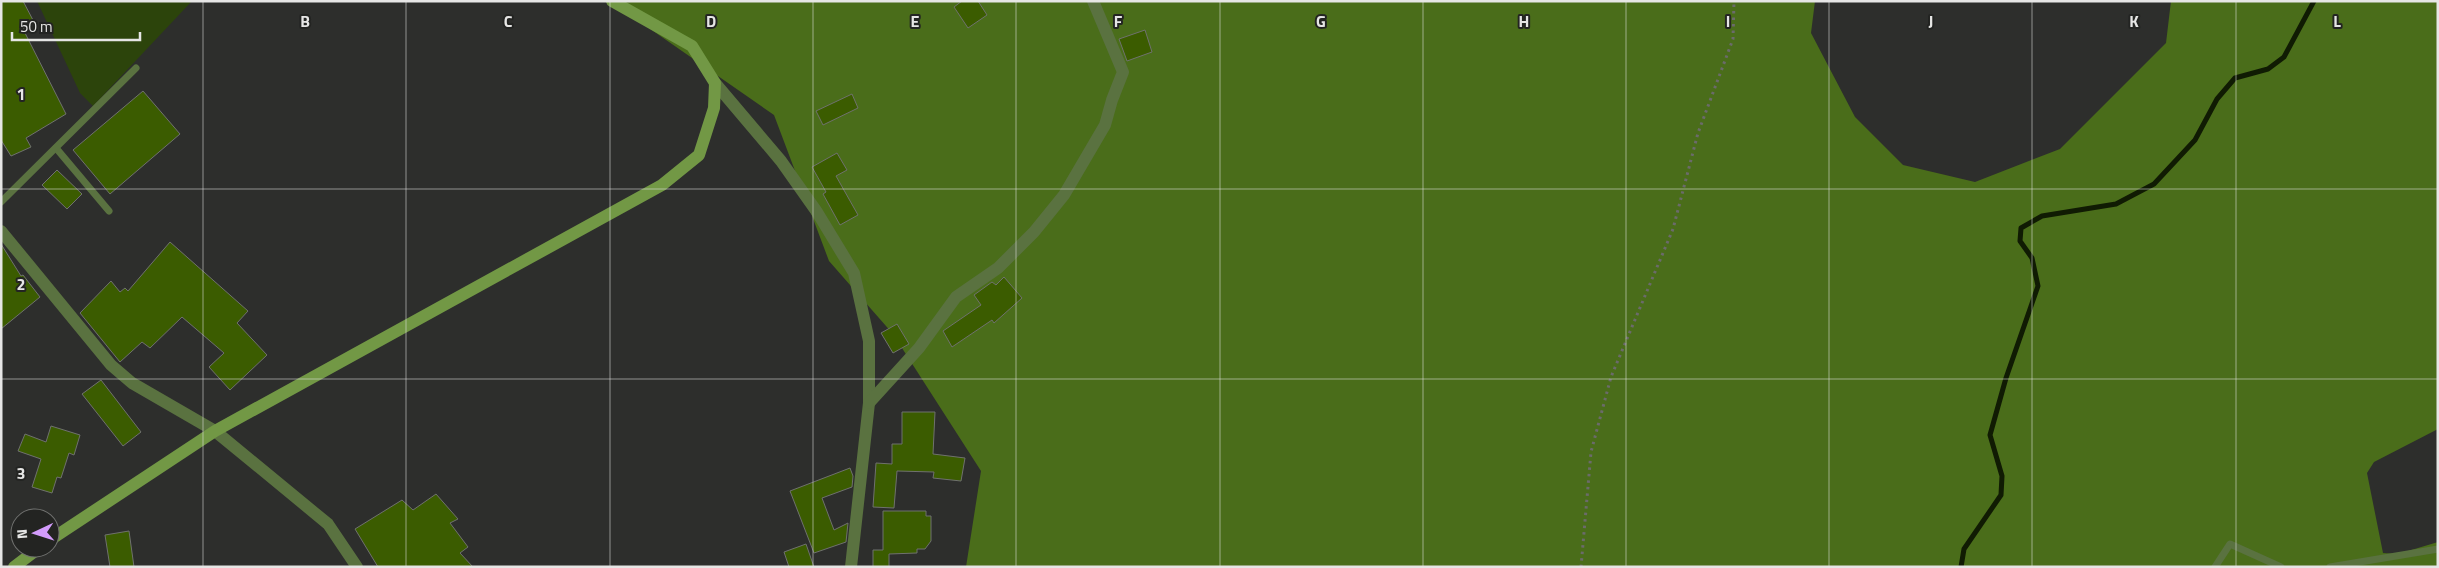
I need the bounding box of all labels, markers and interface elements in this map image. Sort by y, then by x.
text: B [300,9,310,33]
text: C [504,9,513,33]
text: D [706,9,716,33]
text: E [911,9,920,33]
text: F [1114,9,1123,33]
text: G [1316,9,1326,33]
text: H [1519,9,1529,33]
text: I [1726,9,1730,33]
text: J [1929,9,1933,33]
text: K [2129,9,2139,33]
text: L [2333,9,2341,33]
scale bar [12,10,140,42]
text: 50 m [20,15,53,38]
text: 1 [17,82,25,106]
text: 2 [17,272,25,296]
text: 3 [17,461,25,485]
north arrow [10,508,60,558]
text: N [11,528,32,540]

